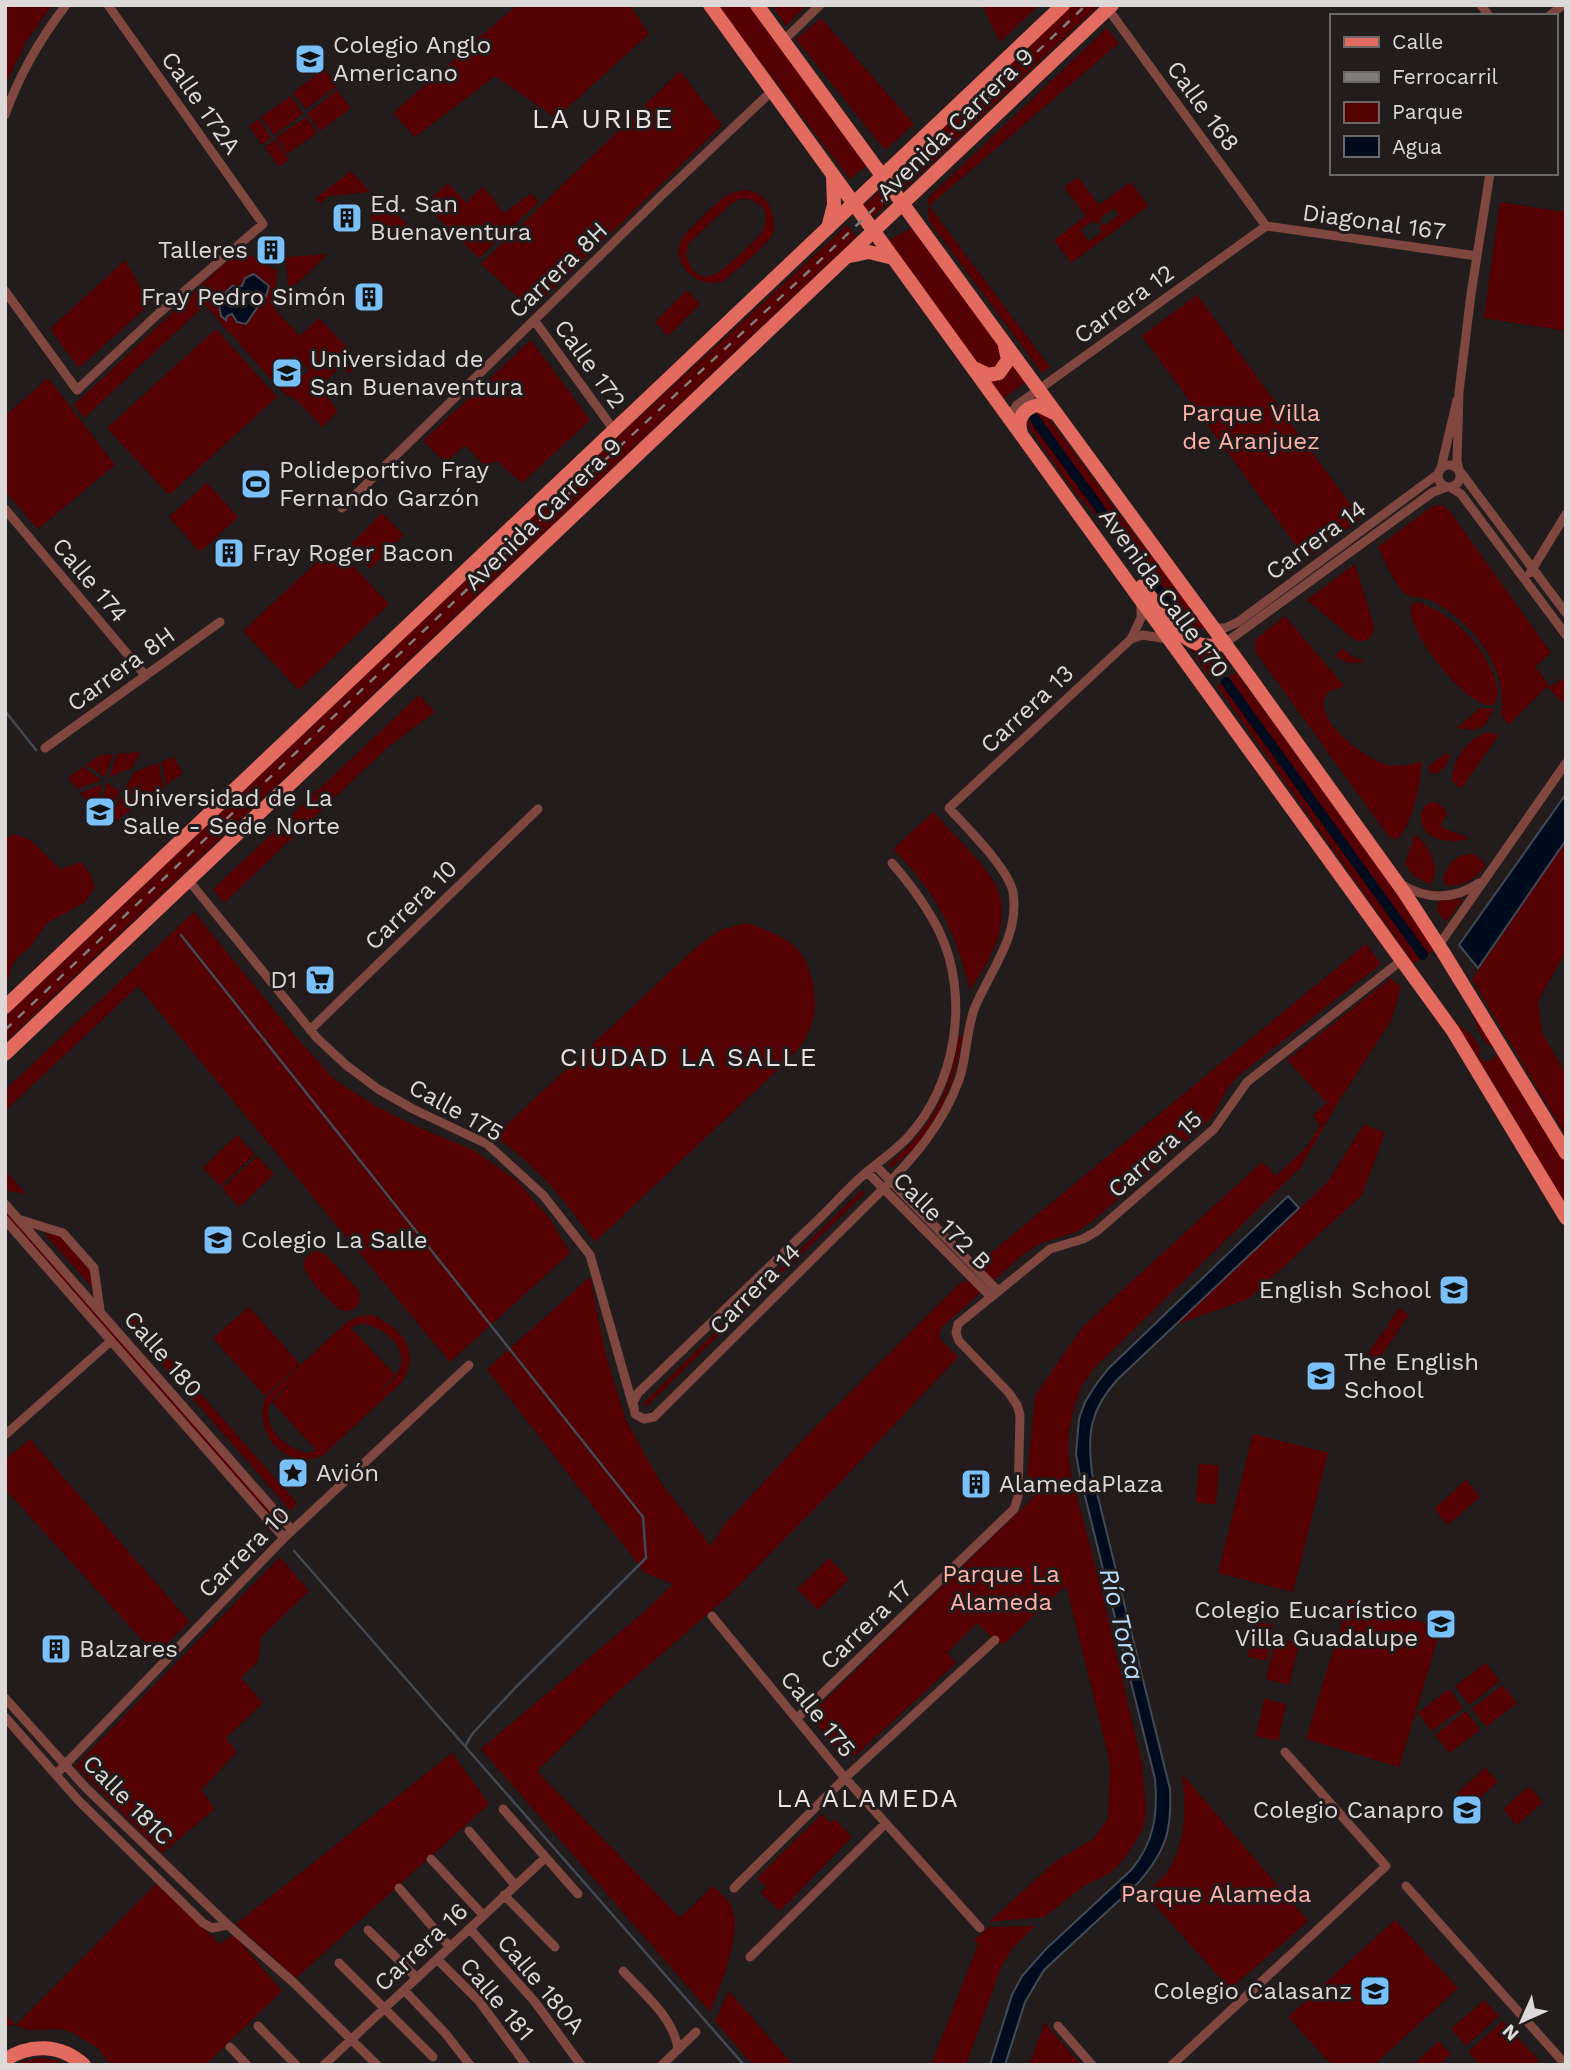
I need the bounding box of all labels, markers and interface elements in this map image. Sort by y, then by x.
legend [1330,14,1557,175]
text: Calle [1392,29,1443,54]
place label: Colegio Anglo Americano [333,31,491,87]
school or university icon: Colegio Anglo Americano [293,42,327,76]
street label: Avenida Carrera 9 [871,42,1039,206]
street label: Calle 172A [155,46,247,160]
street label: Calle 168 [1161,55,1245,157]
text: Ferrocarril [1392,64,1499,89]
text: Parque [1392,99,1463,124]
district label: LA URIBE [532,102,674,135]
text: Agua [1392,134,1442,159]
place label: Ed. San Buenaventura [370,190,531,246]
street label: Diagonal 167 [1301,198,1447,246]
building icon: Ed. San Buenaventura [330,201,364,235]
street label: Carrera 8H [503,216,613,324]
building icon: Talleres [254,233,288,267]
place label: Talleres [158,236,248,264]
street label: Carrera 12 [1069,258,1179,350]
building icon: Fray Pedro Simón [352,280,386,314]
place label: Fray Pedro Simón [141,283,346,311]
street label: Calle 172 [548,314,632,414]
place label: Universidad de San Buenaventura [310,345,523,401]
school or university icon: Universidad de San Buenaventura [270,356,304,390]
park label: Parque Villa de Aranjuez [1182,399,1320,455]
street label: Avenida Carrera 9 [459,432,627,596]
place label: Polideportivo Fray Fernando Garzón [279,456,489,512]
sports icon: Polideportivo Fray Fernando Garzón [239,467,273,501]
street label: Carrera 14 [1260,494,1372,586]
street label: Avenida Calle 170 [1093,503,1235,683]
street label: Calle 174 [46,532,134,628]
building icon: Fray Roger Bacon [212,536,246,570]
place label: Fray Roger Bacon [252,539,454,567]
street label: Carrera 8H [62,621,180,717]
street label: Carrera 13 [975,659,1079,759]
place label: Universidad de La Salle - Sede Norte [123,784,340,840]
school or university icon: Universidad de La Salle - Sede Norte [83,795,117,829]
street label: Carrera 10 [359,854,463,956]
supermarket icon: D1 [303,963,337,997]
place label: D1 [270,966,297,994]
district label: CIUDAD LA SALLE [560,1042,818,1072]
street label: Calle 175 [404,1073,508,1147]
street label: Carrera 15 [1102,1105,1208,1203]
street label: Calle 172 B [887,1166,997,1276]
school or university icon: Colegio La Salle [201,1223,235,1257]
place label: Colegio La Salle [241,1226,428,1254]
street label: Carrera 14 [704,1238,806,1340]
school or university icon: English School [1437,1273,1471,1307]
place label: English School [1259,1276,1432,1304]
street label: Calle 180 [118,1305,208,1403]
place label: The English School [1344,1348,1479,1404]
school or university icon: The English School [1304,1359,1338,1393]
place icon: Avión [276,1456,310,1490]
place label: Avión [316,1459,379,1487]
building icon: AlamedaPlaza [959,1467,993,1501]
place label: AlamedaPlaza [999,1470,1163,1498]
street label: Carrera 10 [193,1501,295,1603]
park label: Parque La Alameda [942,1560,1060,1616]
water label: Río Torca [1094,1565,1150,1683]
street label: Carrera 17 [815,1575,917,1675]
place label: Colegio Eucarístico Villa Guadalupe [1194,1596,1418,1652]
school or university icon: Colegio Eucarístico Villa Guadalupe [1424,1607,1458,1641]
building icon: Balzares [39,1632,73,1666]
place label: Balzares [79,1635,178,1663]
street label: Calle 175 [775,1665,861,1763]
street label: Calle 181C [77,1749,179,1851]
district label: LA ALAMEDA [776,1783,960,1813]
school or university icon: Colegio Canapro [1450,1793,1484,1827]
place label: Colegio Canapro [1253,1796,1444,1824]
park label: Parque Alameda [1121,1880,1311,1908]
street label: Carrera 16 [369,1897,473,1997]
street label: Calle 180A [491,1929,591,2040]
street label: Calle 181 [454,1952,540,2046]
school or university icon: Colegio Calasanz [1358,1974,1392,2008]
place label: Colegio Calasanz [1153,1977,1352,2005]
north arrow [1487,1986,1557,2056]
text: N [1497,2020,1523,2046]

